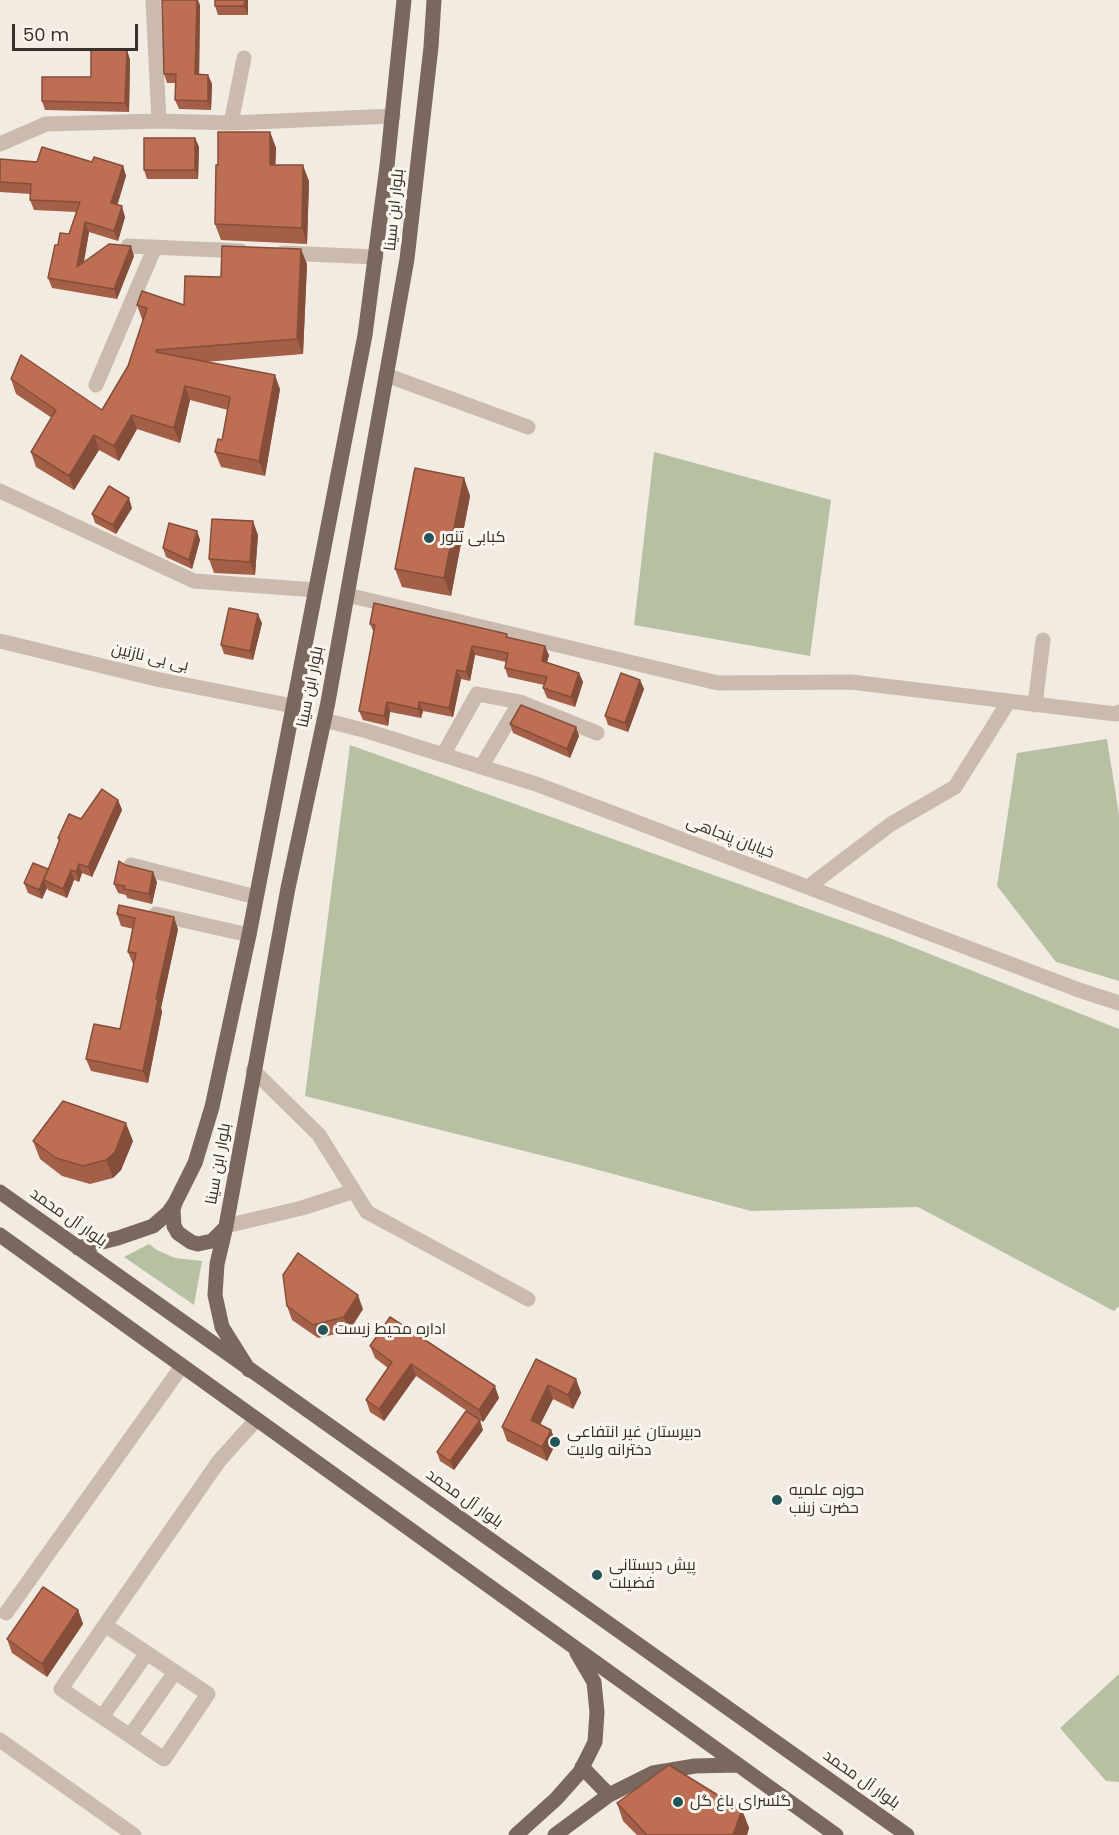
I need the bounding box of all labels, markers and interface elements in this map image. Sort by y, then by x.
scale bar [15,12,141,50]
text: 50 m [23,22,69,47]
street label: بلوار ابن سینا [381,168,409,252]
place label: کبابی تنور [441,528,506,548]
marker: کبابی تنور [422,531,436,545]
street label: بی بی نازنین [109,640,191,676]
street label: بلوار ابن سینا [294,645,328,729]
street label: خیابان پنجاهی [683,812,777,864]
street label: بلوار ابن سینا [202,1122,236,1206]
street label: بلوار آل محمد [26,1184,110,1252]
place label: اداره محیط زیست [335,1320,446,1340]
marker: اداره محیط زیست [316,1323,330,1337]
place label: دبیرستان غیر انتفاعی دخترانه ولایت [567,1423,701,1461]
marker: دبیرستان غیر انتفاعی دخترانه ولایت [548,1435,562,1449]
street label: بلوار آل محمد [422,1465,506,1533]
place label: حوزه علمیه حضرت زینب [789,1481,864,1519]
marker: حوزه علمیه حضرت زینب [770,1493,784,1507]
place label: پیش دبستانی فضیلت [609,1556,696,1594]
marker: پیش دبستانی فضیلت [590,1568,604,1582]
street label: بلوار آل محمد [819,1746,903,1814]
place label: گلسرای باغ گل [690,1792,791,1812]
marker: گلسرای باغ گل [671,1795,685,1809]

